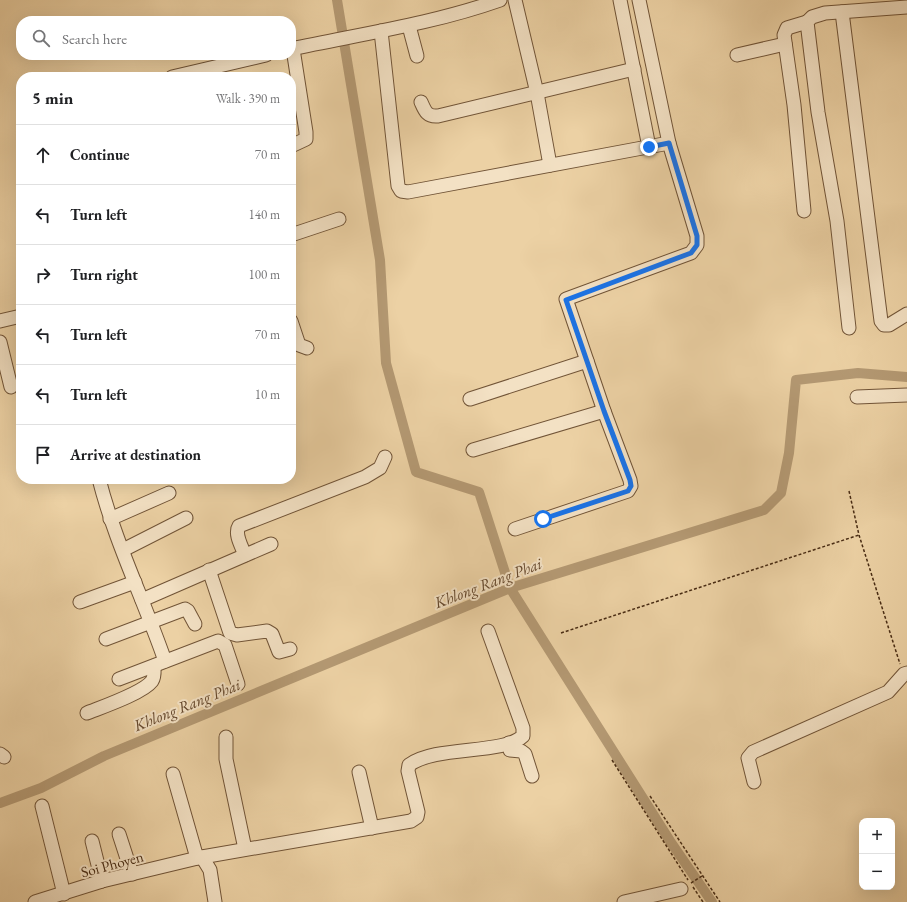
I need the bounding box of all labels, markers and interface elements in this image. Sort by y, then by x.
search box [16,16,296,60]
icon: search [30,27,52,49]
text: Search here [62,29,127,48]
text: 5 min [32,87,73,109]
text: Walk · 390 m [216,90,280,107]
route end [640,138,658,156]
icon: ahead [32,144,54,166]
text: Continue [70,145,130,164]
text: 70 m [255,146,280,163]
icon: left [32,204,54,226]
text: Turn left [70,205,127,224]
text: 140 m [249,206,280,223]
icon: right [32,264,54,286]
text: Turn right [70,265,138,284]
text: 100 m [249,266,280,283]
icon: left [32,324,54,346]
text: Turn left [70,325,127,344]
text: 70 m [255,326,280,343]
icon: left [32,384,54,406]
text: Turn left [70,385,127,404]
text: 10 m [255,386,280,403]
icon: arrive [32,444,54,466]
text: Arrive at destination [70,445,201,464]
route start [534,510,552,528]
water label: Khlong Rang Phai [430,552,546,614]
water label: Khlong Rang Phai [129,674,245,736]
map controls [859,818,895,890]
button: + [859,818,895,854]
street label: Soi Phoyen [79,847,145,881]
button: − [859,854,895,890]

